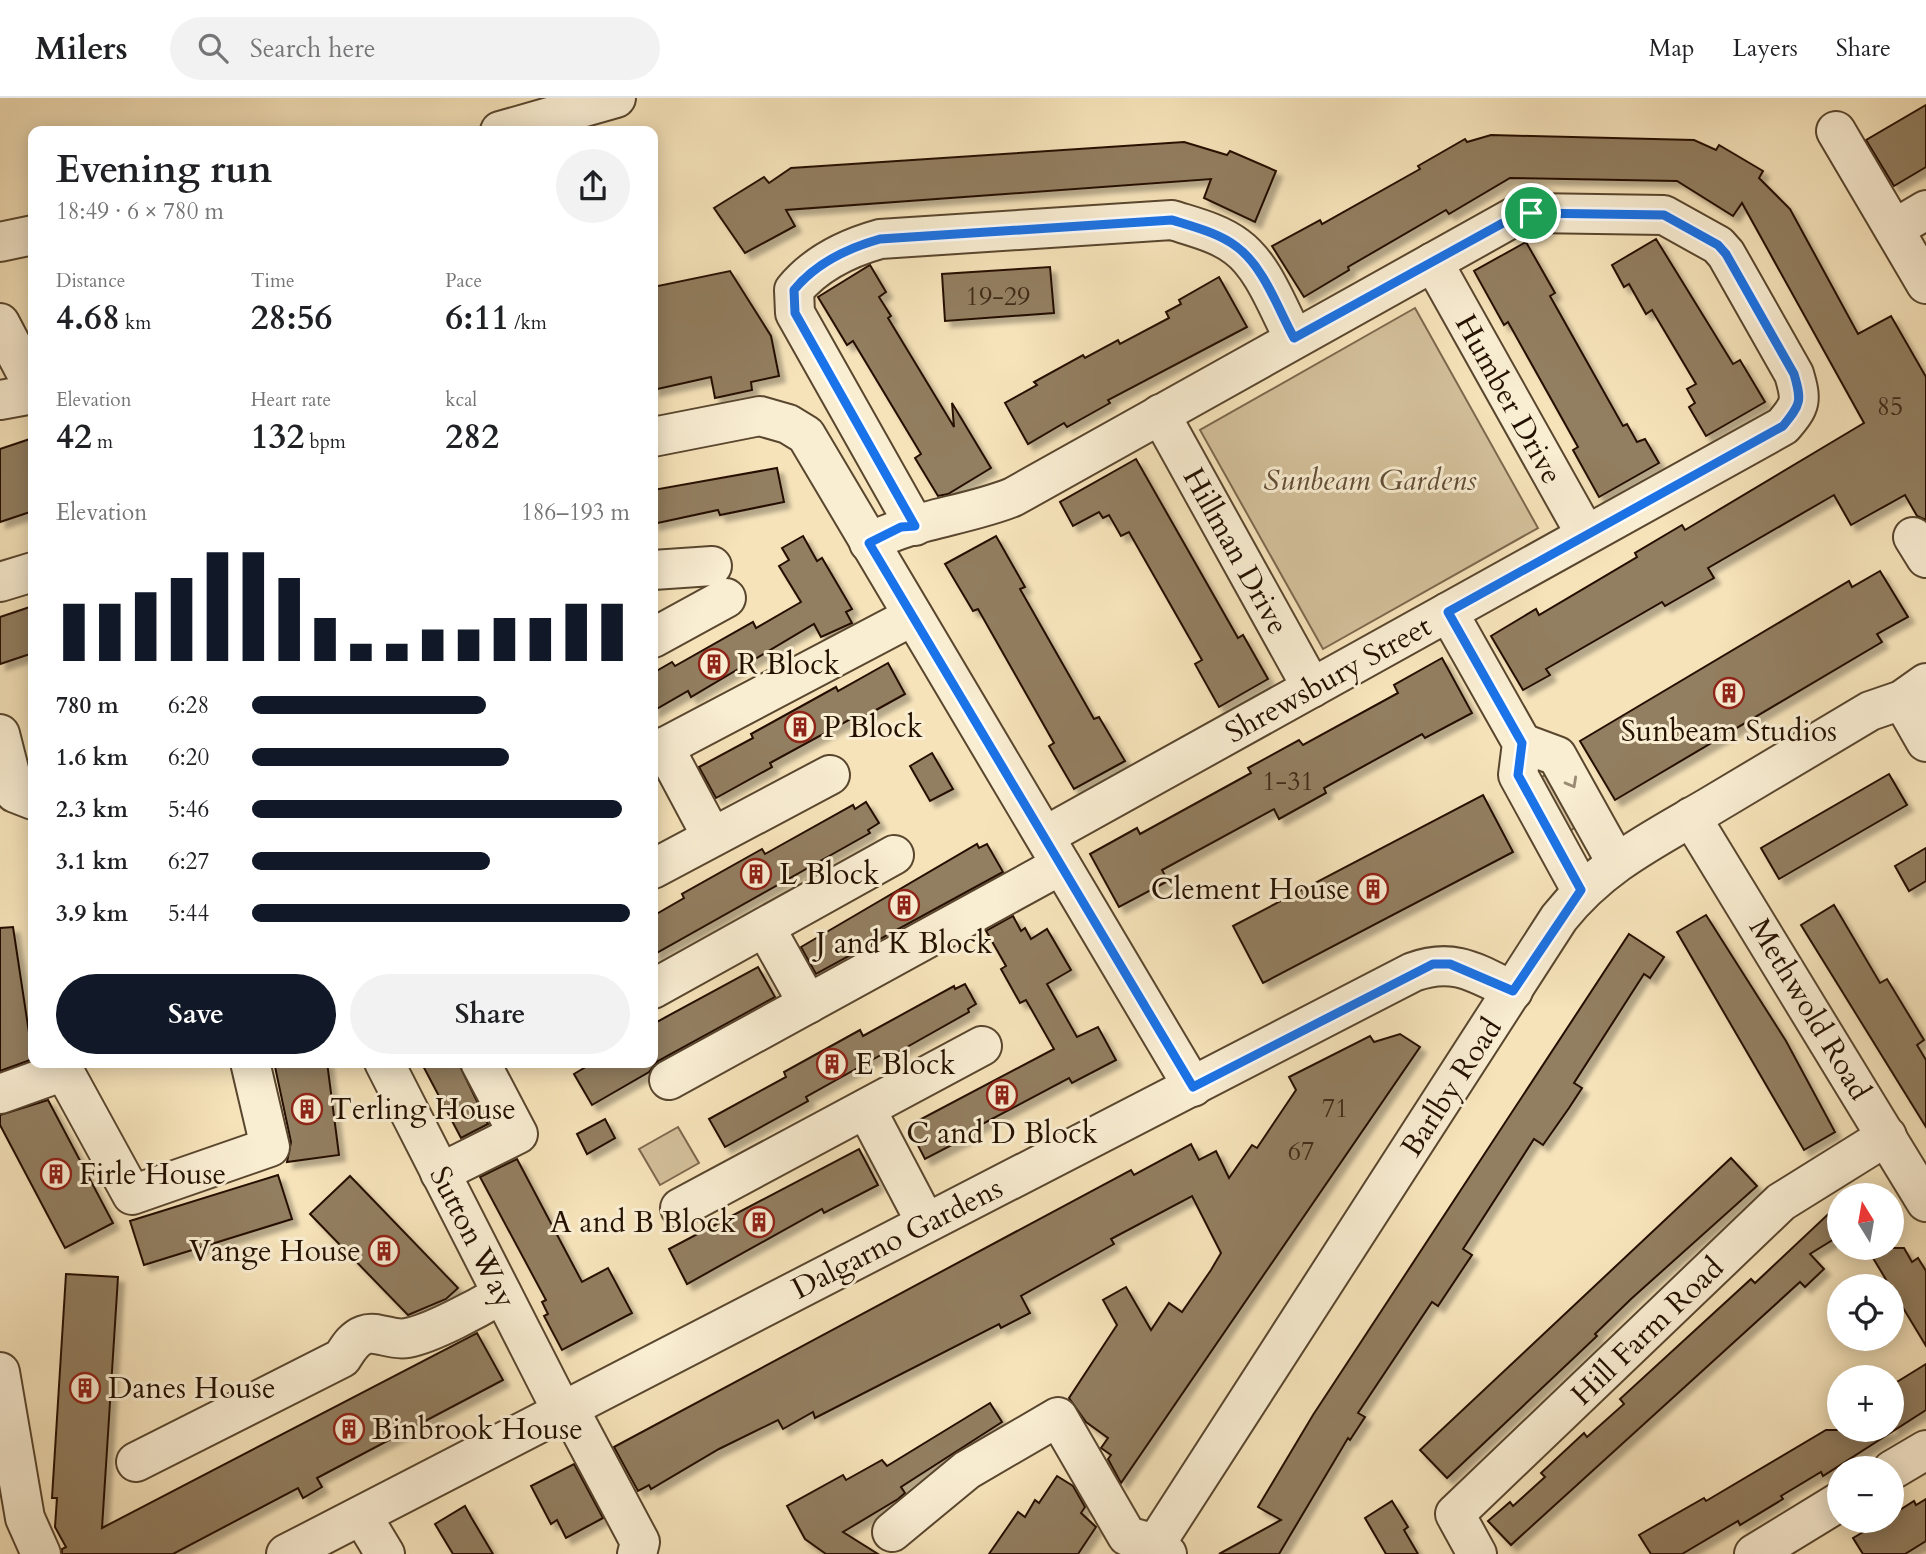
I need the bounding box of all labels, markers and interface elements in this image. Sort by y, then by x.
search box [170,17,660,80]
text: Milers [35,26,128,71]
icon: search [194,29,232,67]
text: Search here [250,31,376,66]
text: Map [1649,32,1695,65]
text: Layers [1733,32,1798,65]
text: Share [1836,32,1891,65]
text: Evening run [56,144,272,196]
button: share [556,149,630,223]
pin [1501,183,1561,243]
icon: arrive [1512,194,1550,232]
text: 18:49 · 6 × 780 m [56,196,224,227]
text: Distance [56,268,125,294]
text: Time [251,268,295,294]
text: Pace [445,268,482,294]
house number: 19-29 [966,279,1030,314]
text: 4.68 [56,294,120,342]
text: 28:56 [251,294,333,342]
text: 6:11 [445,294,509,342]
street label: Humber Drive [1445,307,1572,491]
text: km [120,310,151,336]
text: /km [509,310,547,336]
text: Elevation [56,387,131,413]
text: Heart rate [251,387,331,413]
text: kcal [445,387,477,413]
house number: 85 [1877,389,1903,424]
text: 42 [56,413,92,461]
text: 132 [251,413,304,461]
text: 282 [445,413,499,461]
text: m [92,429,113,455]
text: bpm [304,429,346,455]
street label: Hillman Drive [1173,460,1298,642]
park label: Sunbeam Gardens [1263,460,1477,501]
text: Elevation [56,497,147,528]
text: 186–193 m [521,497,630,528]
street label: Shrewsbury Street [1218,606,1439,753]
place label: R Block [737,644,840,685]
building icon: R Block [697,647,731,681]
building icon: Sunbeam Studios [1712,676,1746,710]
text: 780 m [56,690,119,721]
text: 6:28 [168,690,209,721]
place label: P Block [823,707,923,748]
building icon: P Block [783,710,817,744]
place label: Sunbeam Studios [1621,711,1837,752]
text: 1.6 km [56,742,128,773]
text: 6:20 [168,742,209,773]
house number: 1-31 [1262,764,1314,799]
one-way arrow [1564,776,1577,789]
text: 2.3 km [56,794,128,825]
text: 5:46 [168,794,209,825]
text: 3.1 km [56,846,128,877]
text: 6:27 [168,846,209,877]
place label: L Block [779,854,879,895]
building icon: L Block [739,857,773,891]
place label: Clement House [1151,869,1350,910]
building icon: Clement House [1356,872,1390,906]
building icon: J and K Block [887,888,921,922]
text: 3.9 km [56,898,128,929]
text: 5:44 [168,898,209,929]
street label: Methwold Road [1739,911,1880,1108]
place label: J and K Block [812,923,992,964]
button: Save [56,974,336,1054]
button: Share [350,974,630,1054]
street label: Barlby Road [1391,1010,1512,1165]
place label: E Block [855,1044,956,1085]
building icon: E Block [815,1047,849,1081]
building icon: C and D Block [985,1078,1019,1112]
place label: Terling House [330,1089,516,1130]
house number: 71 [1322,1091,1348,1126]
building icon: Terling House [290,1092,324,1126]
place label: C and D Block [906,1113,1098,1154]
house number: 67 [1288,1134,1314,1169]
place label: Firle House [79,1154,226,1195]
building icon: Firle House [39,1157,73,1191]
street label: Sutton Way [419,1159,526,1315]
street label: Dalgarno Gardens [785,1168,1010,1309]
north arrow [1827,1183,1904,1260]
map controls [1827,1183,1904,1533]
place label: A and B Block [550,1202,736,1243]
building icon: A and B Block [742,1205,776,1239]
place label: Vange House [189,1231,361,1272]
building icon: Vange House [367,1234,401,1268]
street label: Hill Farm Road [1562,1248,1733,1415]
button: locate [1827,1274,1904,1351]
button: + [1827,1365,1904,1442]
place label: Danes House [108,1368,276,1409]
building icon: Danes House [68,1371,102,1405]
place label: Binbrook House [372,1409,583,1450]
building icon: Binbrook House [332,1412,366,1446]
button: − [1827,1456,1904,1533]

